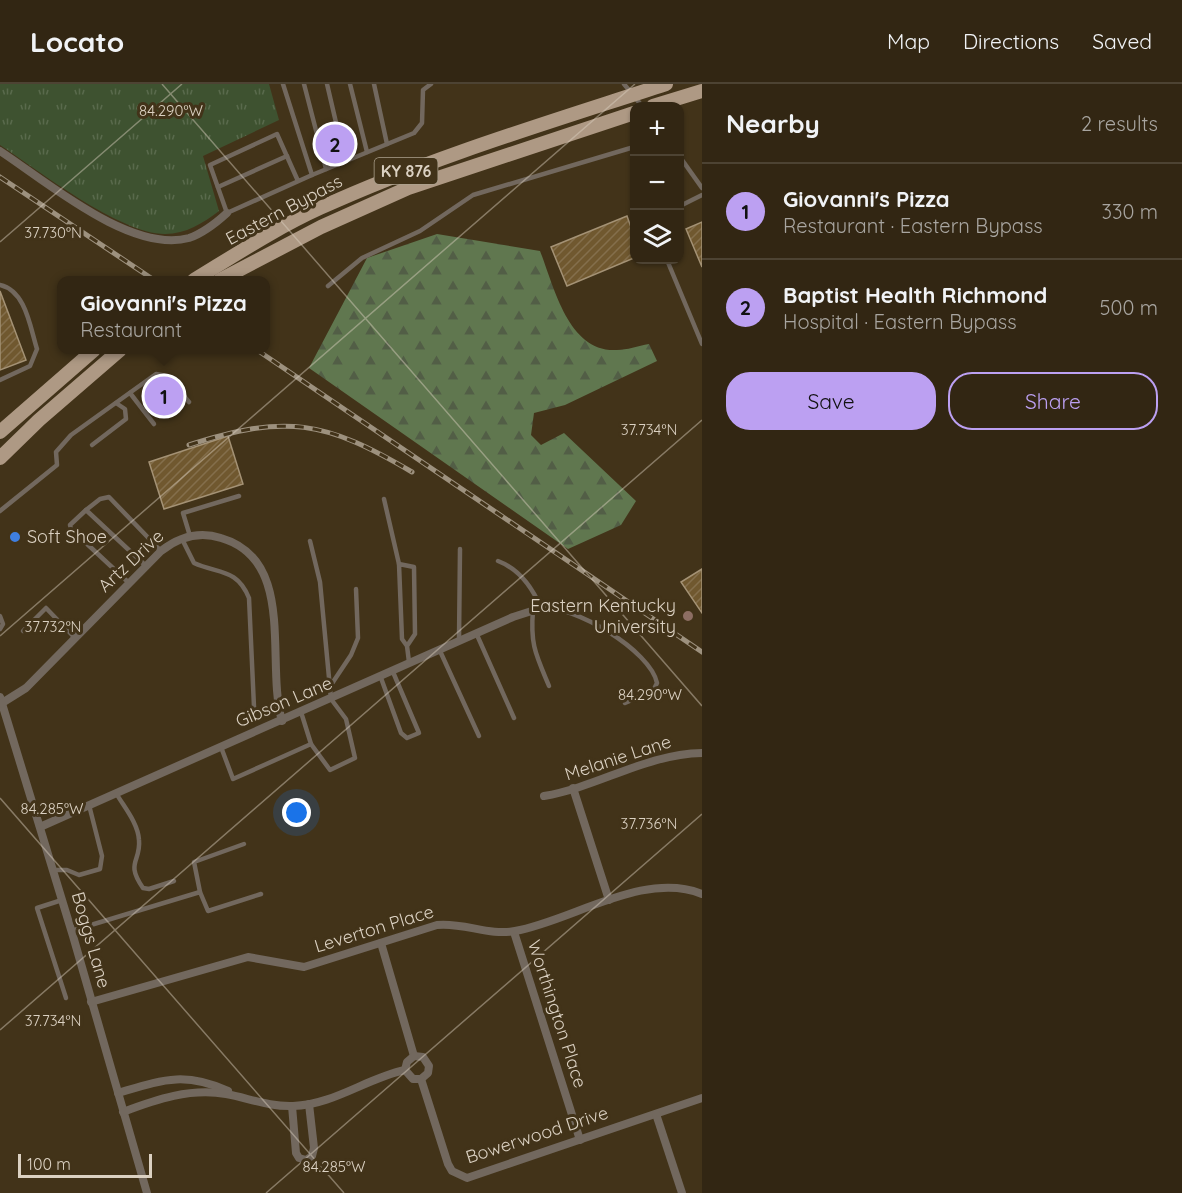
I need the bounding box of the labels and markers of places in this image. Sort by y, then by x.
pin: 2 [316,122,354,166]
pin: 1 [144,374,184,418]
place label: Soft Shoe [27,525,107,548]
marker: Soft Shoe [8,530,22,544]
place label: Eastern Kentucky University [530,594,676,638]
marker: Eastern Kentucky University [681,609,695,623]

